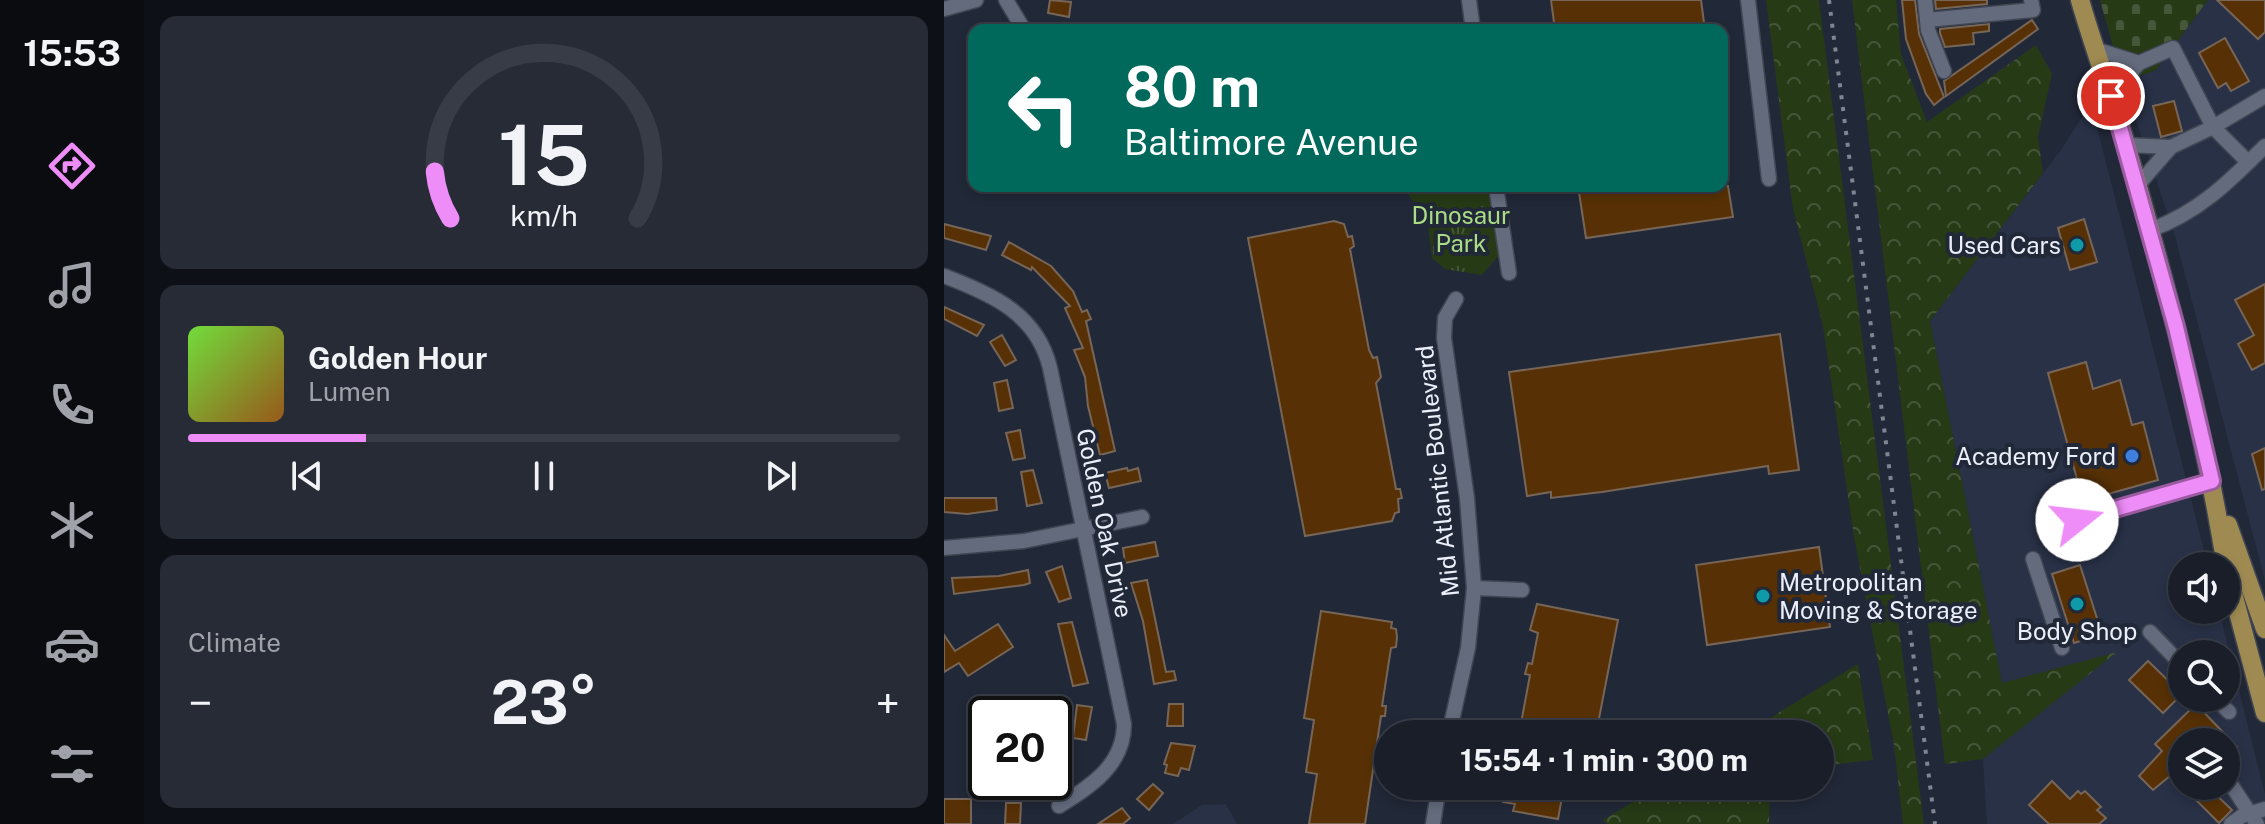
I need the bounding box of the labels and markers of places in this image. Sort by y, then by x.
pin [2077,62,2145,130]
place label: Used Cars [1947,231,2061,259]
marker: Used Cars [2068,236,2086,254]
place label: Academy Ford [1955,442,2116,470]
marker: Academy Ford [2123,447,2141,465]
place label: Metropolitan Moving & Storage [1779,568,1978,624]
marker: Metropolitan Moving & Storage [1754,587,1772,605]
marker: Body Shop [2068,595,2086,613]
place label: Body Shop [2017,617,2137,645]

